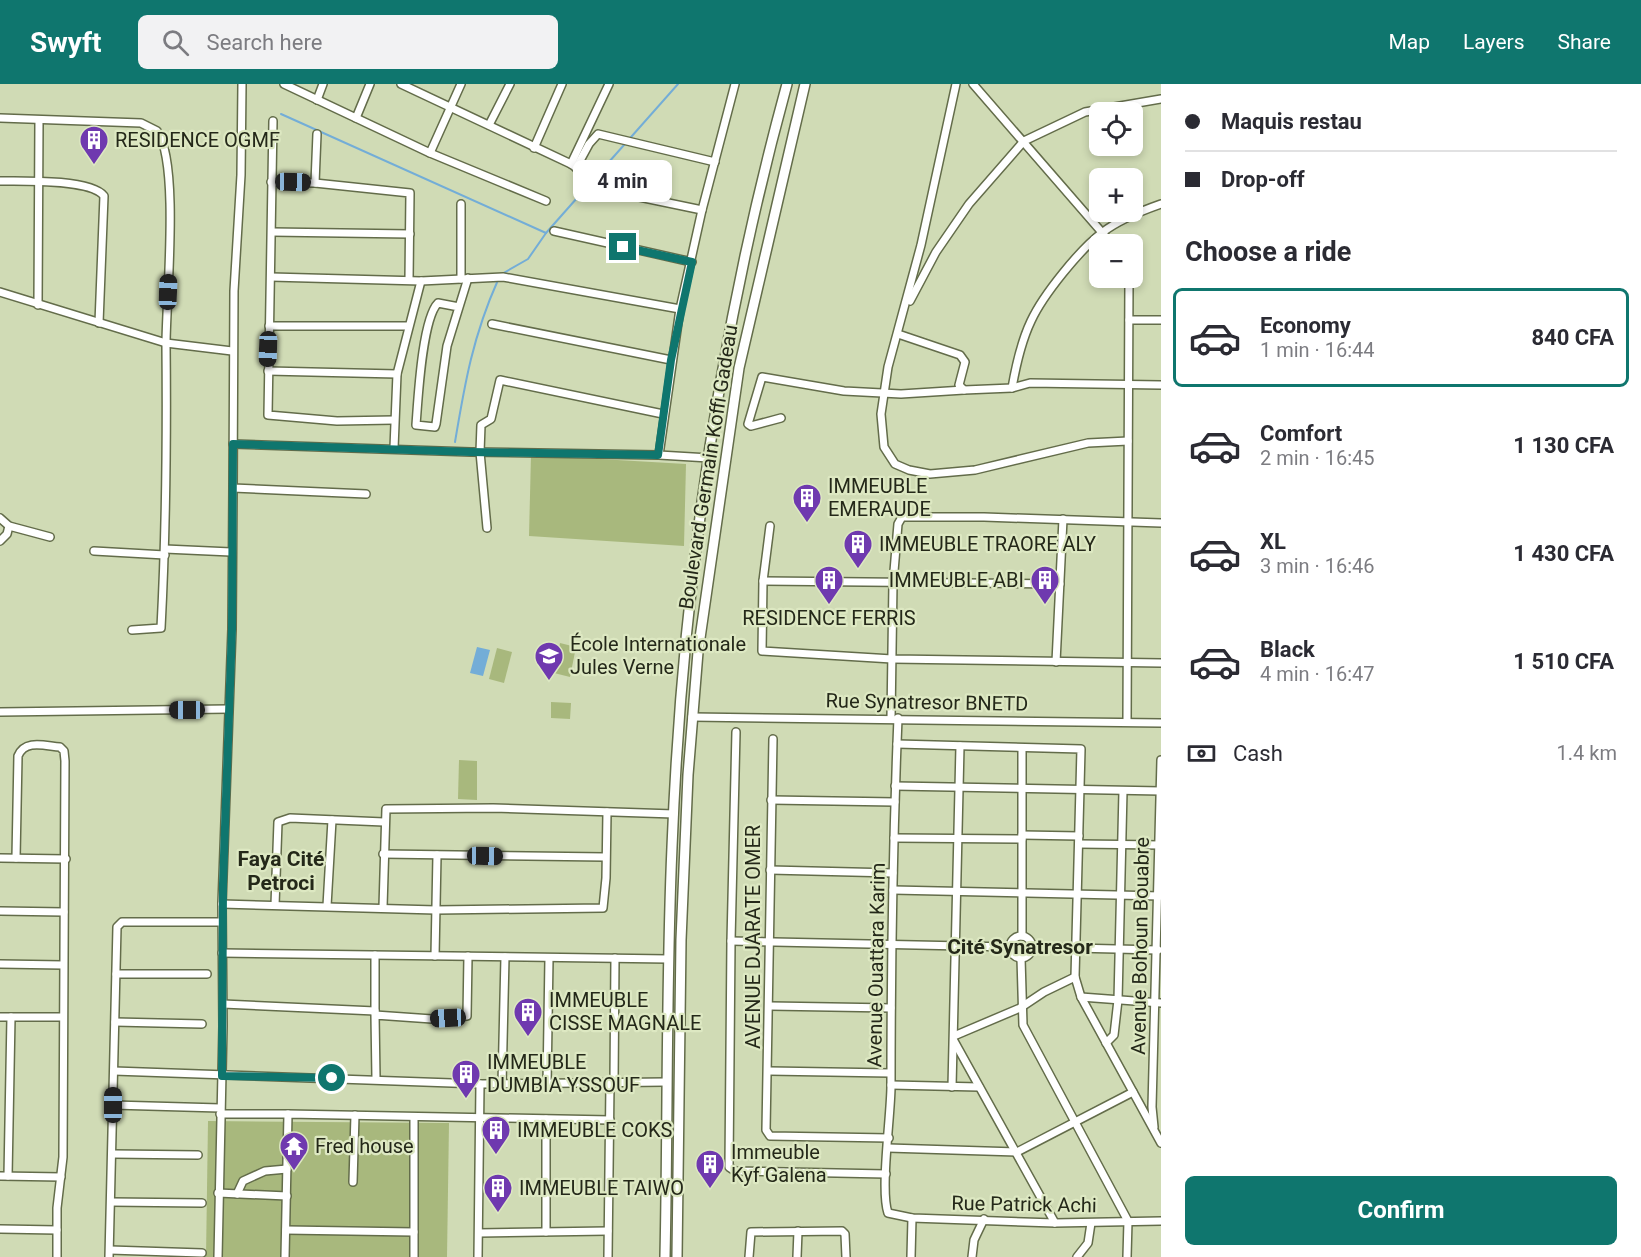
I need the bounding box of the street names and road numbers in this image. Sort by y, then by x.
street label: Boulevard Germain Koffi Gadeau [674,323,742,611]
street label: Rue Synatresor BNETD [825,688,1029,716]
street label: AVENUE DJARATE OMER [741,825,765,1049]
street label: Avenue Bohoun Bouabre [1126,837,1154,1055]
street label: Avenue Ouattara Karim [862,862,890,1068]
street label: Rue Patrick Achi [951,1191,1097,1217]

